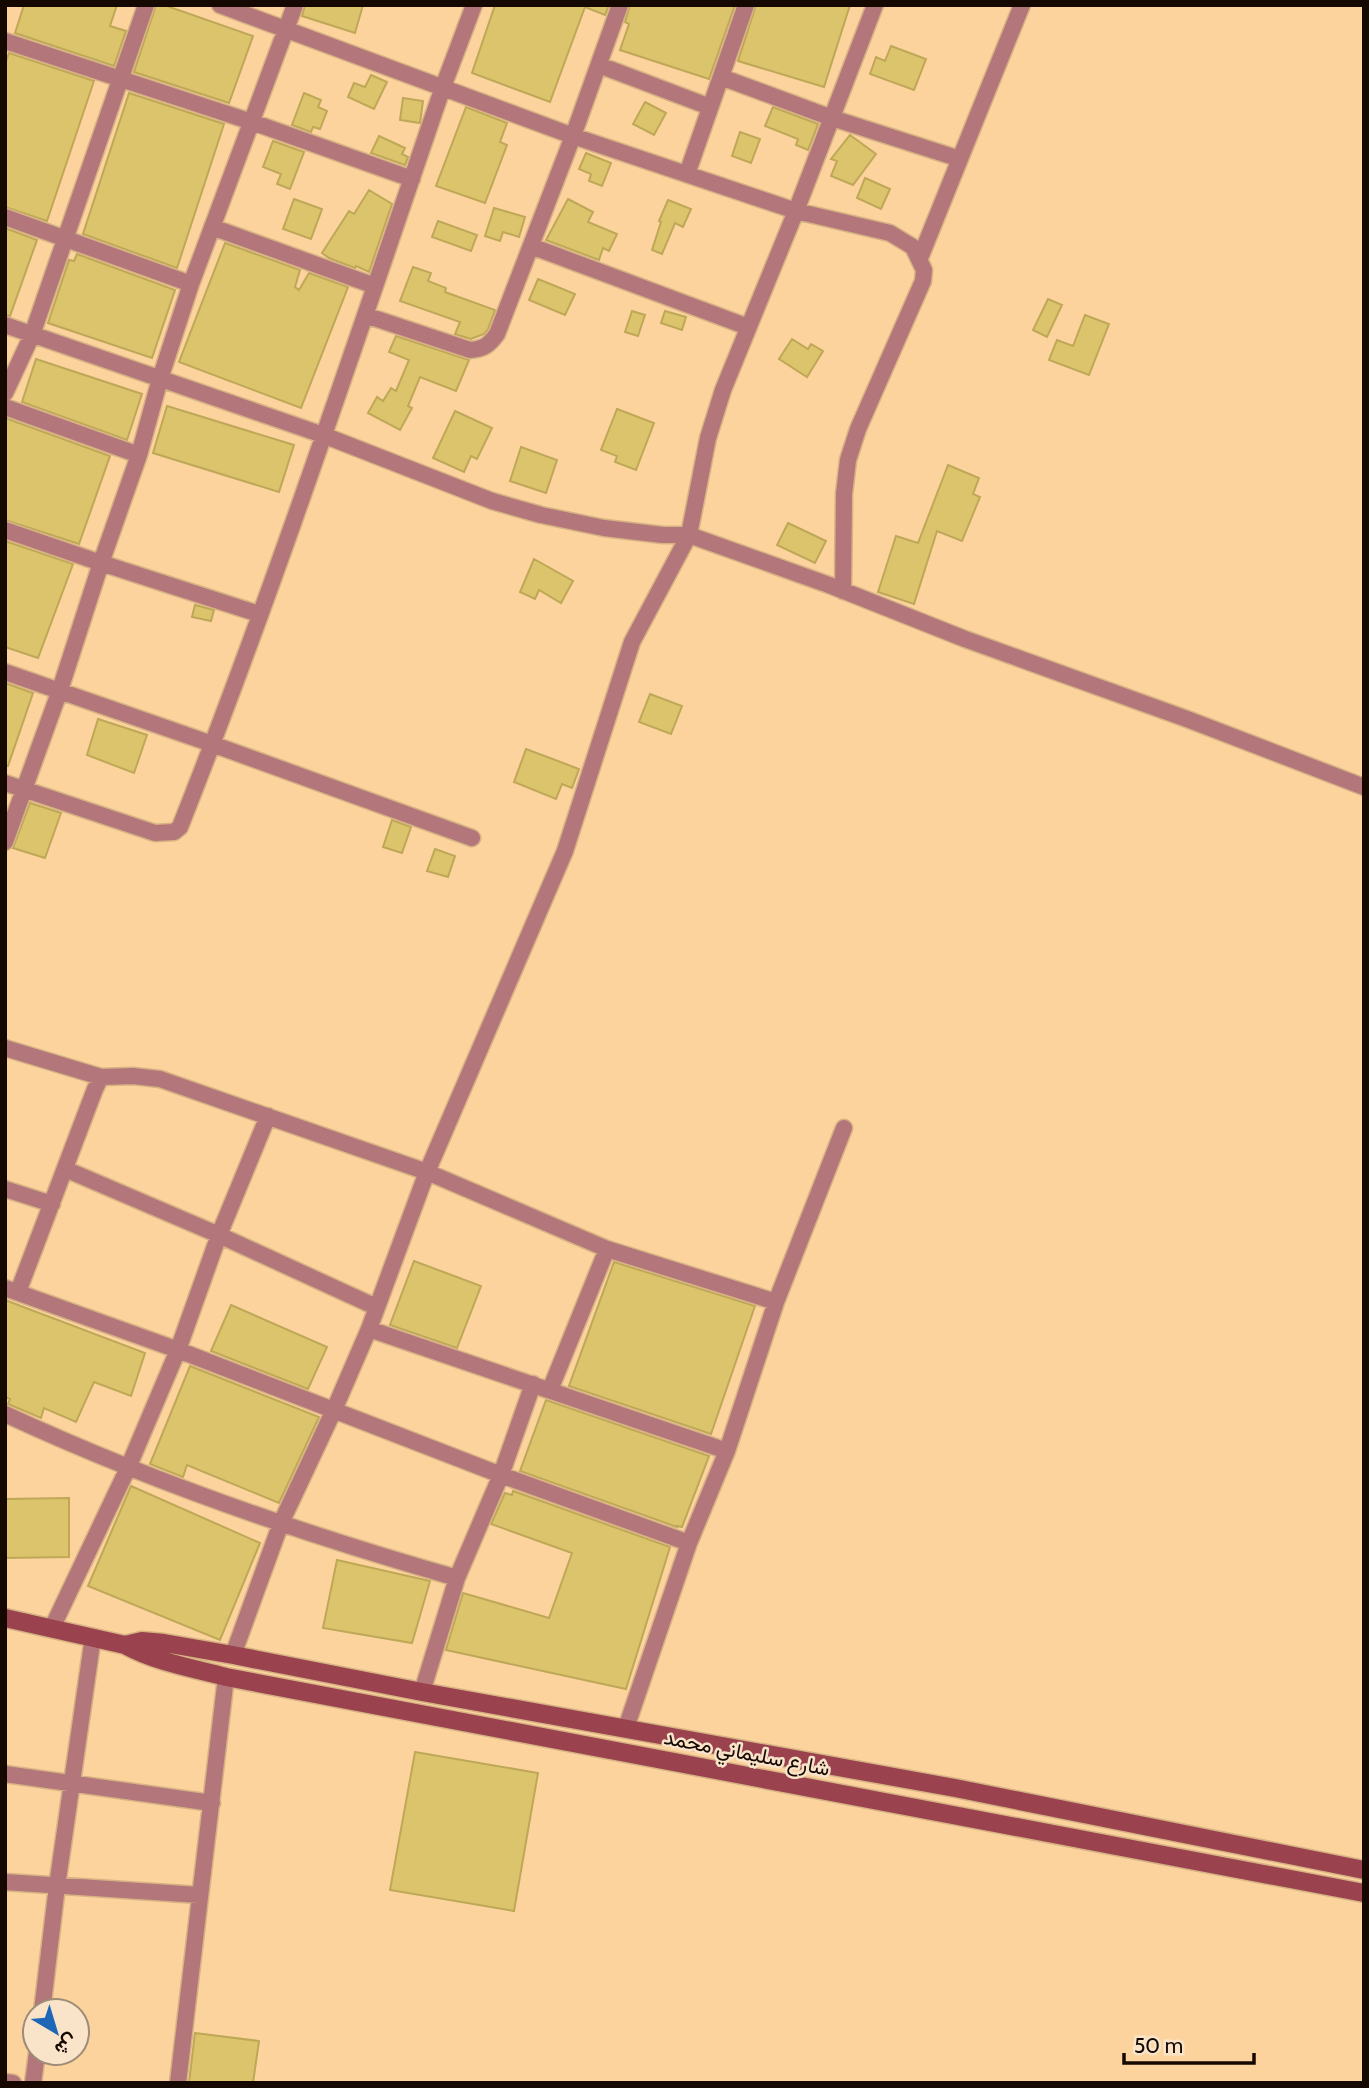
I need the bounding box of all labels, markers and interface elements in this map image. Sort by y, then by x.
street label: شارع سليماني محمد [661,1724,832,1786]
north arrow [21,1997,91,2067]
scale bar [1124,2022,1254,2066]
text: ش [50,2029,82,2061]
text: 50 m [1134,2033,1183,2058]

